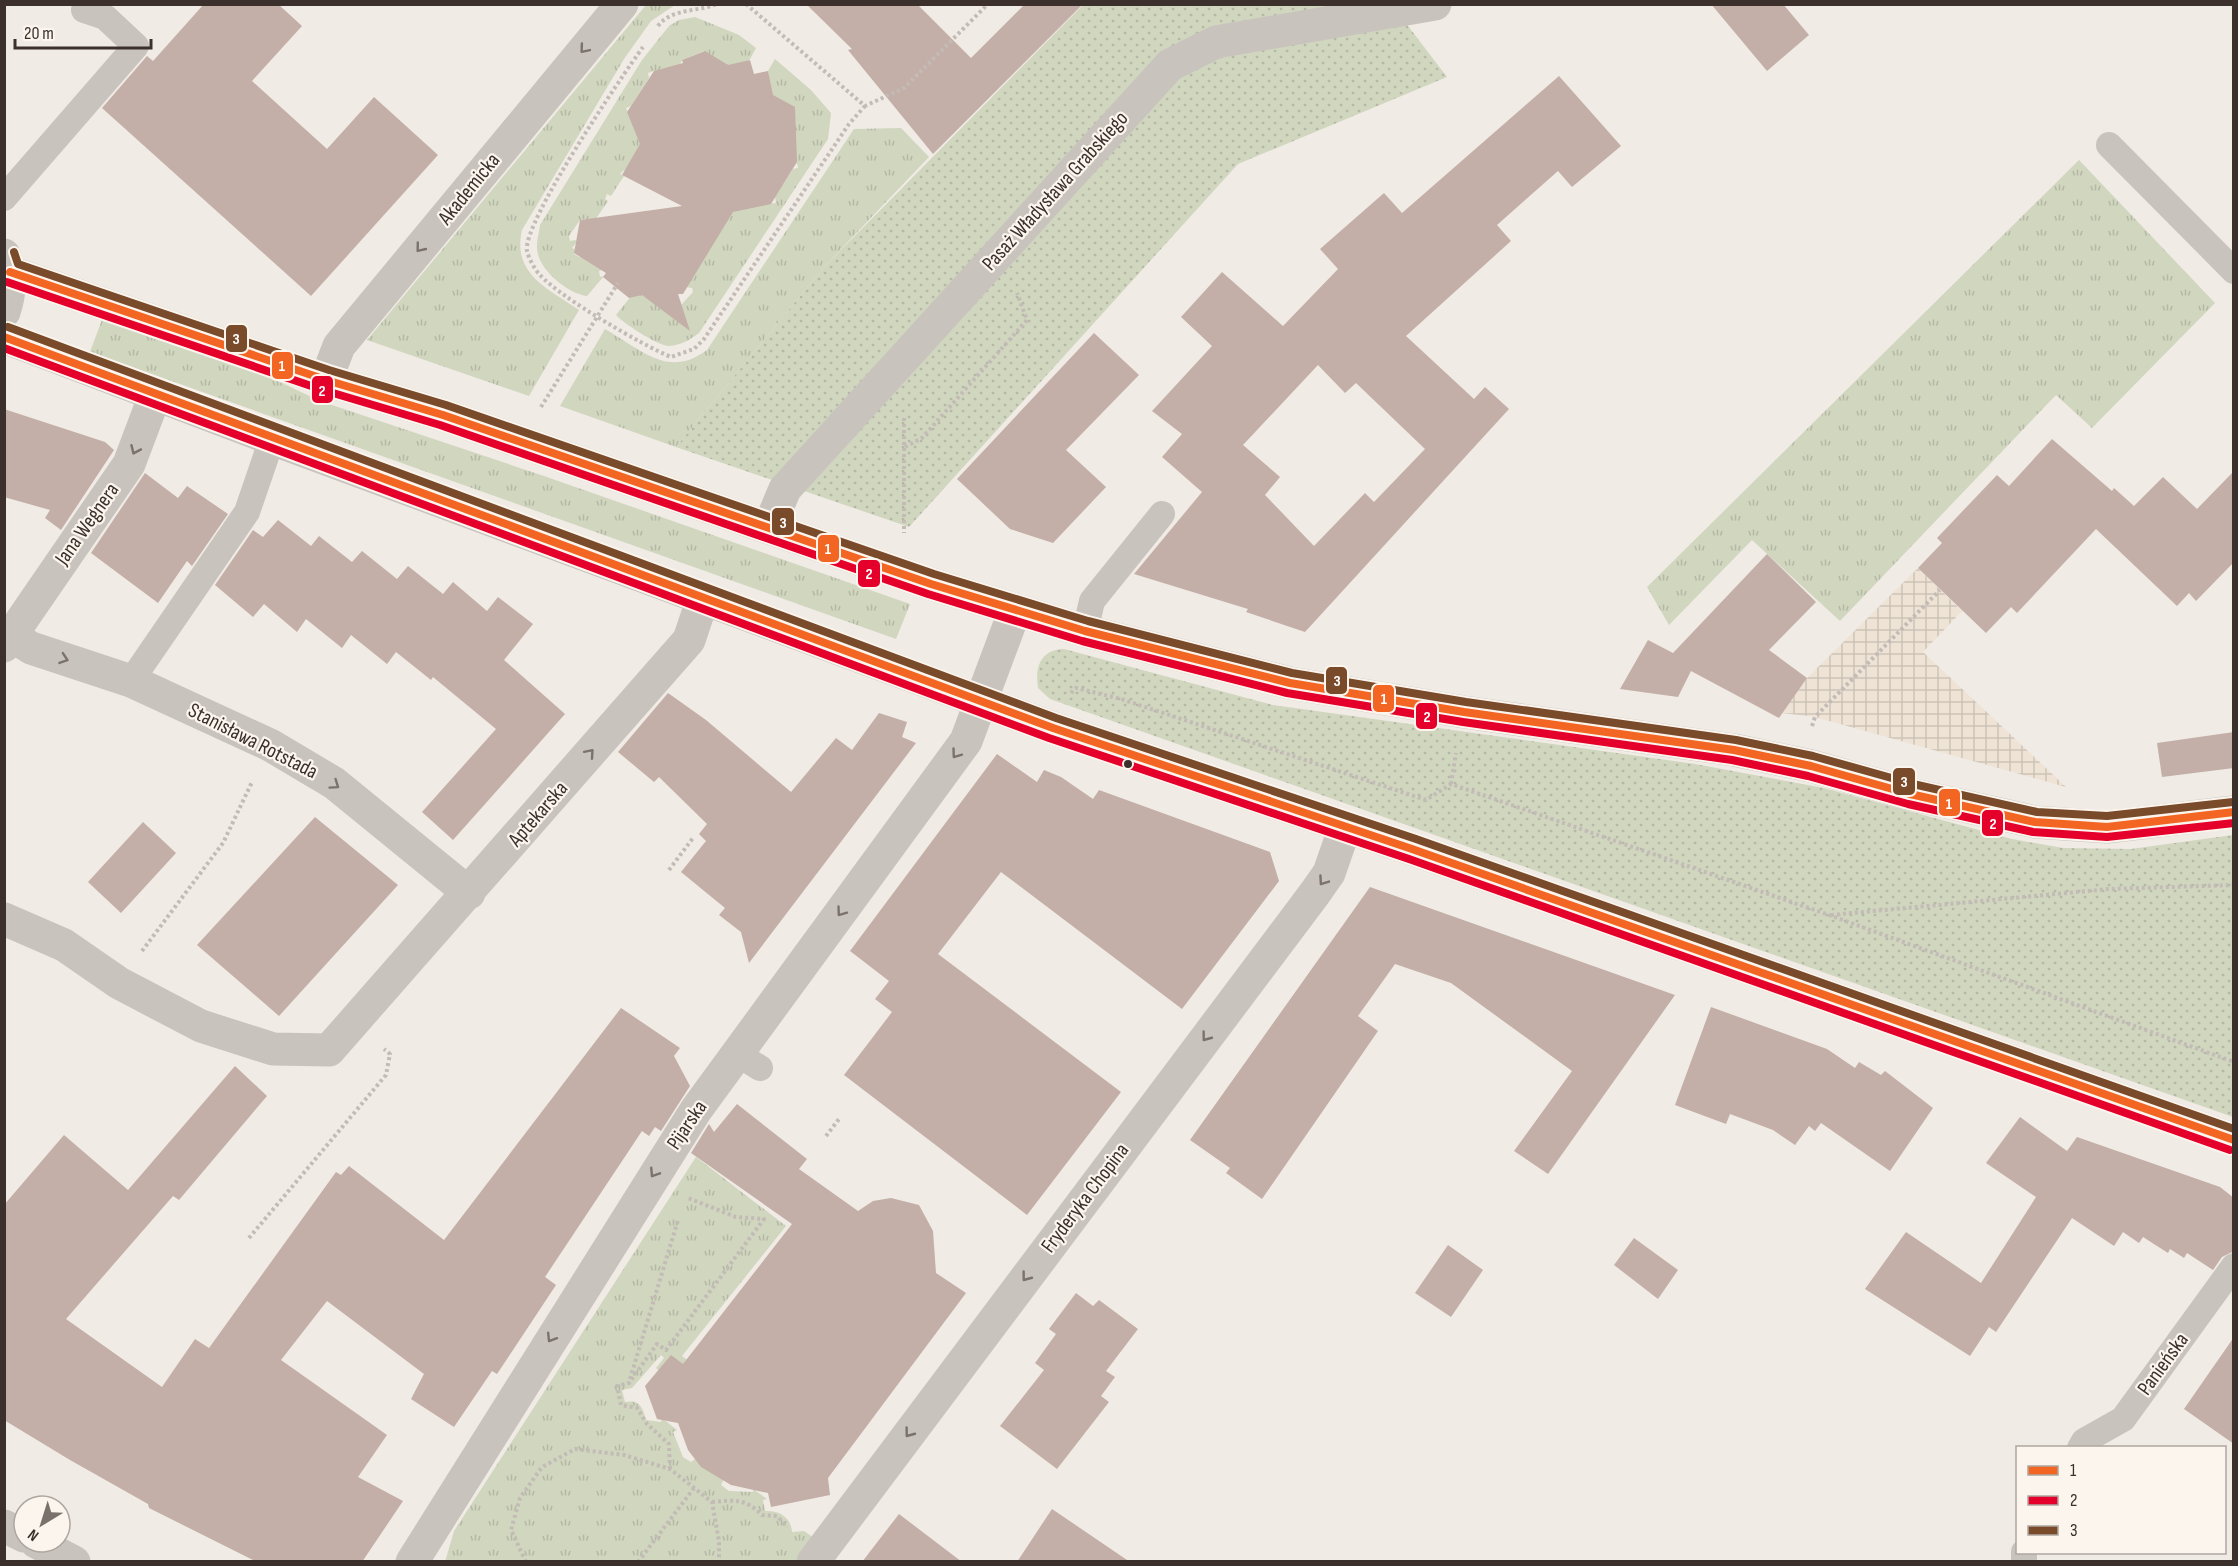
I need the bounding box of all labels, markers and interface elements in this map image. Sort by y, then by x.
scale bar [15,12,152,50]
text: 20 m [24,23,54,44]
one-way arrow [581,42,592,53]
street label: Pasaż Władysława Grabskiego [977,106,1133,276]
street label: Akademicka [432,148,505,230]
one-way arrow [416,241,427,252]
line badge: 3 [225,324,248,353]
text: 3 [232,330,240,349]
line badge: 1 [271,351,294,380]
text: 1 [279,357,286,376]
line badge: 2 [311,375,334,404]
text: 2 [318,382,326,401]
one-way arrow [131,443,143,454]
street label: Jana Wegnera [49,478,124,571]
line badge: 3 [771,507,795,536]
text: 3 [779,514,787,533]
line badge: 1 [817,534,840,563]
text: 1 [825,540,832,559]
line badge: 2 [857,559,881,588]
text: 2 [865,565,873,584]
one-way arrow [58,651,69,664]
line badge: 3 [1325,666,1348,695]
text: 3 [1333,672,1341,691]
line badge: 1 [1372,684,1395,713]
text: 1 [1381,690,1388,709]
street label: Stanisława Rotstada [184,698,322,784]
line badge: 2 [1415,702,1438,730]
text: 2 [1423,708,1431,727]
one-way arrow [952,748,963,759]
one-way arrow [583,750,594,760]
unlabelled marker [1122,758,1134,770]
line badge: 3 [1892,767,1916,796]
text: 3 [1900,773,1908,792]
street label: Aptekarska [502,776,573,852]
one-way arrow [329,778,340,789]
line badge: 1 [1938,788,1961,817]
text: 1 [1946,795,1953,814]
line badge: 2 [1981,809,2004,837]
text: 2 [1989,815,1997,834]
one-way arrow [1319,874,1330,885]
one-way arrow [837,905,848,916]
one-way arrow [1202,1030,1213,1041]
street label: Pijarska [662,1096,712,1154]
street label: Fryderyka Chopina [1036,1138,1134,1258]
one-way arrow [650,1167,662,1177]
one-way arrow [1022,1270,1033,1281]
street label: Panieńska [2132,1328,2194,1400]
one-way arrow [547,1331,558,1342]
one-way arrow [905,1426,916,1437]
legend [2016,1446,2226,1554]
text: 1 [2070,1460,2077,1481]
text: 2 [2070,1490,2077,1511]
north arrow [12,1494,72,1554]
text: 3 [2070,1520,2078,1541]
text: N [24,1525,43,1545]

